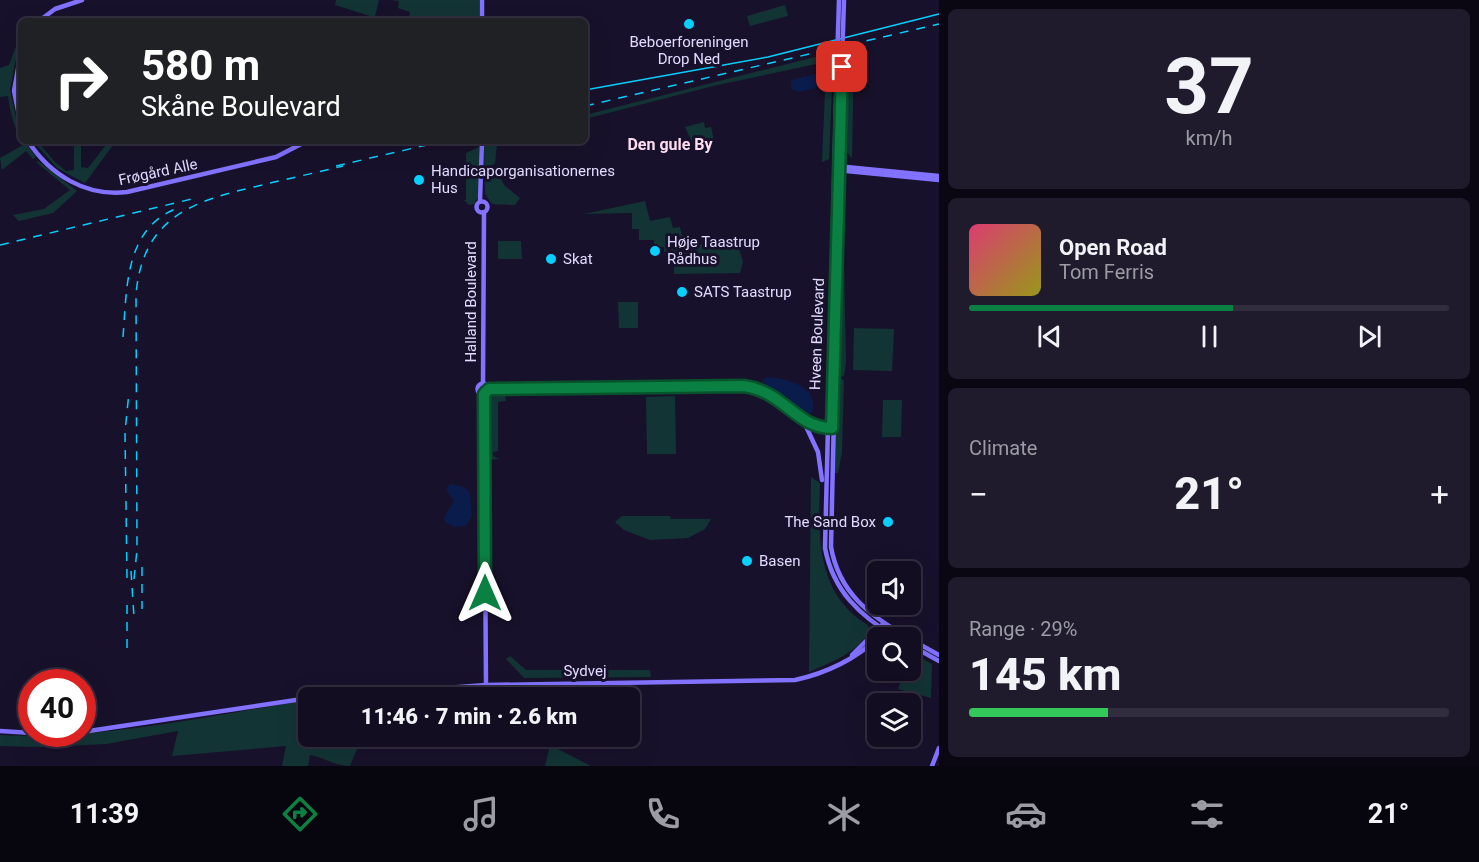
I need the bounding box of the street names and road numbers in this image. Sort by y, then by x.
street label: Frøgård Alle [117,155,199,189]
street label: Halland Boulevard [462,241,480,363]
street label: Hveen Boulevard [806,278,828,390]
street label: Sydvej [563,662,607,680]

